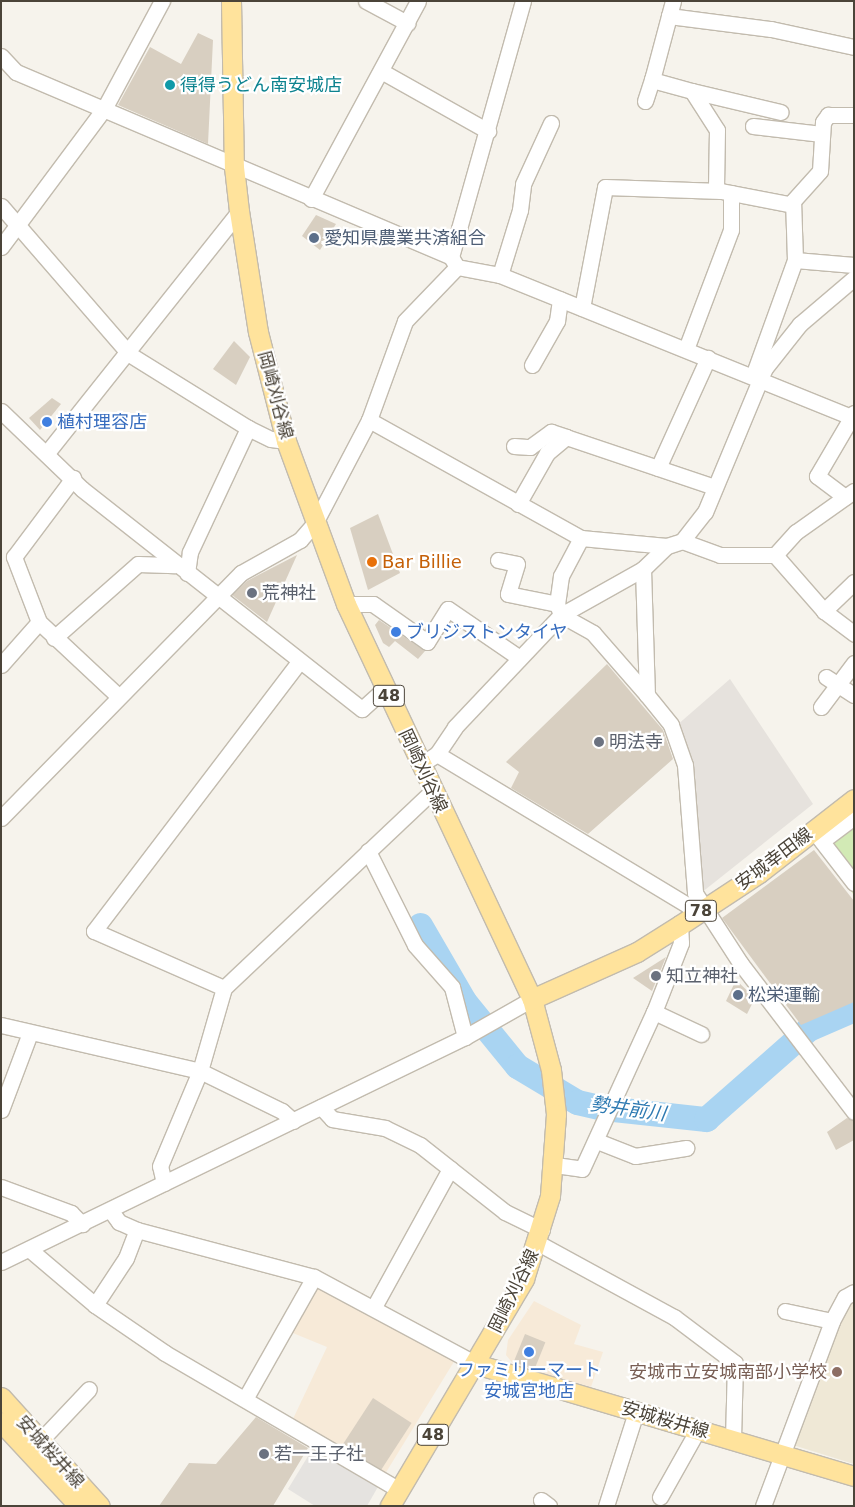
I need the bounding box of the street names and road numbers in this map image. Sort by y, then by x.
street label: 岡崎刈谷線 [253,349,297,441]
road number: 48 [373,682,405,709]
street label: 岡崎刈谷線 [394,726,452,816]
street label: 安城幸田線 [732,823,816,895]
road number: 78 [685,898,717,924]
street label: 岡崎刈谷線 [485,1246,543,1336]
street label: 安城桜井線 [619,1397,711,1443]
street label: 安城桜井線 [12,1411,88,1493]
road number: 48 [417,1422,449,1448]

